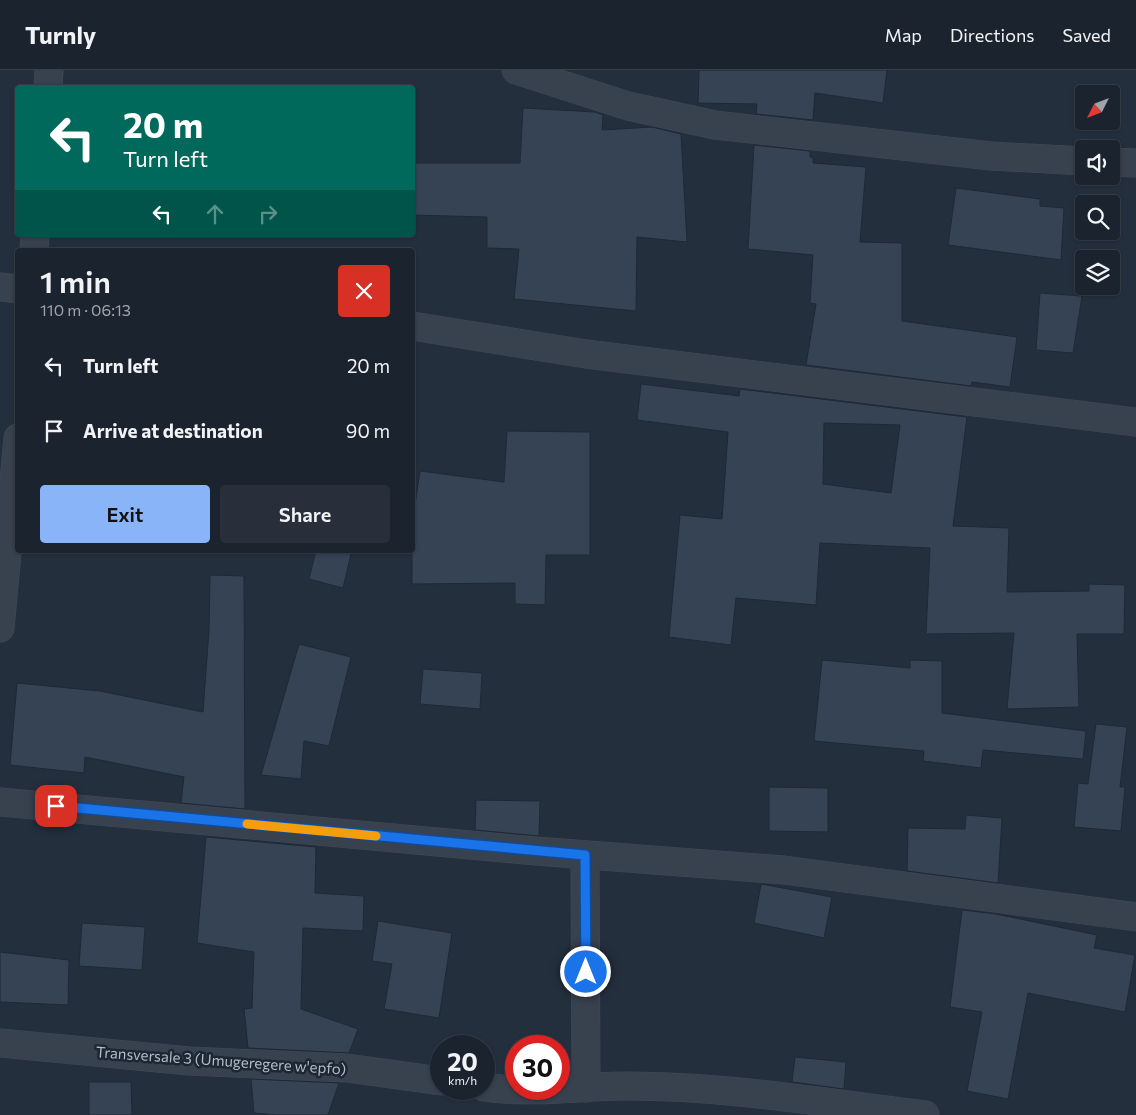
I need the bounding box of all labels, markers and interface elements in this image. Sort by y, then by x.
text: Turnly [25,20,96,49]
text: Map [885,24,922,46]
text: Directions [950,24,1034,46]
text: Saved [1062,24,1111,46]
north arrow [1075,85,1120,130]
map controls [1075,85,1120,295]
text: 20 m [123,102,203,145]
icon: left [40,105,105,170]
button: sound [1075,140,1120,185]
text: Turn left [123,145,208,172]
button: search [1075,195,1120,240]
icon: left [148,200,176,228]
icon: ahead [201,200,229,228]
icon: right [254,200,282,228]
button: layers [1075,250,1120,295]
text: 1 min [40,262,111,299]
button: close [338,265,390,317]
text: 110 m · 06:13 [40,300,131,319]
icon: left [40,352,68,380]
text: Turn left [83,354,158,377]
text: 20 m [347,354,390,377]
icon: arrive [40,417,68,445]
text: Arrive at destination [83,419,263,442]
text: 90 m [346,419,390,442]
button: Exit [40,485,210,543]
button: Share [220,485,390,543]
pin [35,785,77,827]
icon: arrive [42,792,70,820]
position arrow [559,945,611,997]
speed limit sign: 30 [505,1035,570,1100]
street label: Transversale 3 (Umugeregere w'epfo) [95,1042,347,1078]
text: 20 [447,1046,478,1076]
text: km/h [448,1073,477,1087]

